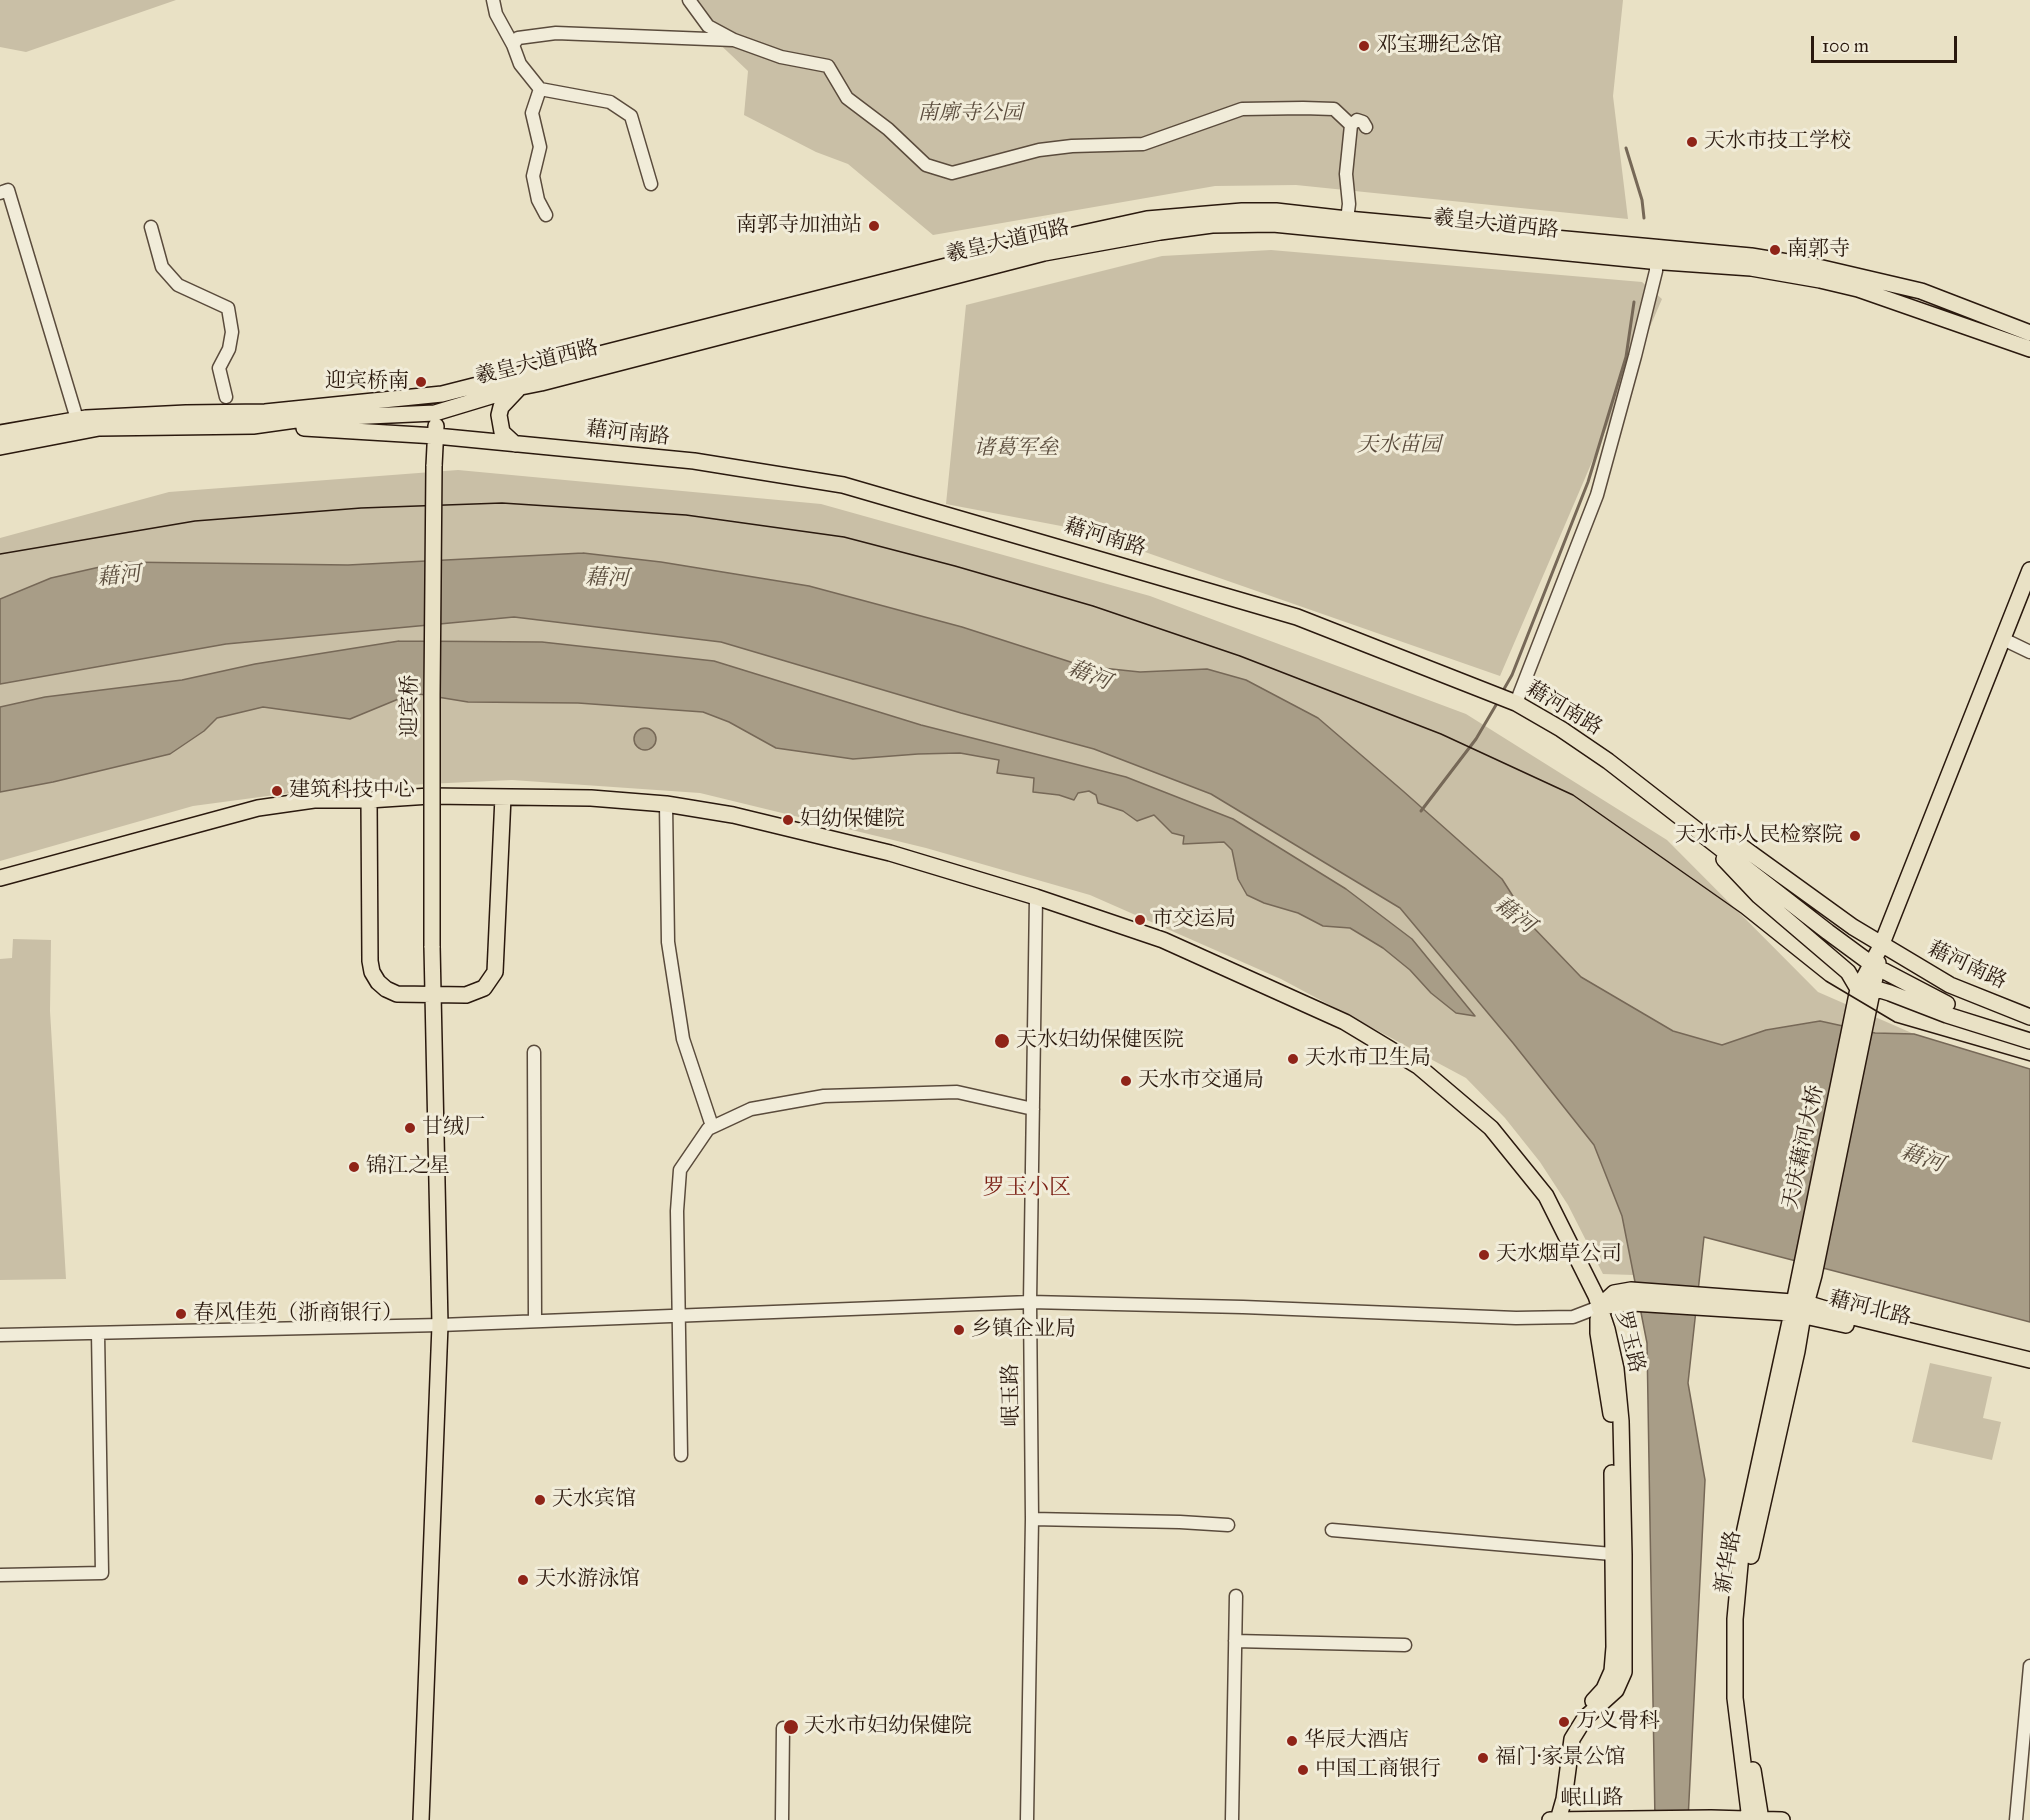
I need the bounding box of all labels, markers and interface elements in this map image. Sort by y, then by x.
scale bar [1814,24,1960,62]
place label: 邓宝珊纪念馆 [1376,33,1502,59]
text: 100 m [1822,35,1869,57]
marker: 邓宝珊纪念馆 [1357,39,1371,53]
park label: 南廓寺公园 [918,101,1022,127]
place label: 天水市技工学校 [1704,129,1851,155]
marker: 天水市技工学校 [1685,135,1699,149]
street label: 羲皇大道西路 [1432,206,1560,244]
place label: 南郭寺加油站 [736,213,862,239]
street label: 羲皇大道西路 [944,216,1072,268]
marker: 南郭寺加油站 [867,219,881,233]
place label: 南郭寺 [1787,237,1850,263]
marker: 南郭寺 [1768,243,1782,257]
street label: 羲皇大道西路 [473,336,601,390]
place label: 迎宾桥南 [325,369,409,395]
marker: 迎宾桥南 [414,375,428,389]
street label: 藉河南路 [585,417,671,451]
park label: 天水苗园 [1357,433,1441,459]
park label: 诸葛军垒 [974,436,1058,462]
street label: 藉河南路 [1061,514,1149,562]
water label: 藉河 [96,562,142,592]
water label: 藉河 [585,565,629,593]
water label: 藉河 [1064,656,1114,696]
street label: 迎宾桥 [398,675,424,737]
street label: 藉河南路 [1522,677,1606,741]
place label: 建筑科技中心 [289,778,415,804]
marker: 建筑科技中心 [270,784,284,798]
place label: 妇幼保健院 [800,807,905,833]
marker: 妇幼保健院 [781,813,795,827]
place label: 天水市人民检察院 [1675,823,1843,849]
marker: 天水市人民检察院 [1848,829,1862,843]
water label: 藉河 [1488,892,1540,940]
place label: 市交运局 [1152,907,1236,933]
marker: 市交运局 [1133,913,1147,927]
street label: 藉河南路 [1924,937,2010,995]
place label: 天水妇幼保健医院 [1016,1028,1184,1054]
marker: 天水妇幼保健医院 [993,1032,1011,1050]
place label: 天水市卫生局 [1305,1046,1431,1072]
marker: 天水市卫生局 [1286,1052,1300,1066]
place label: 天水市交通局 [1138,1068,1264,1094]
marker: 天水市交通局 [1119,1074,1133,1088]
street label: 天庆藉河大桥 [1779,1083,1829,1211]
place label: 甘绒厂 [422,1115,485,1141]
marker: 甘绒厂 [403,1121,417,1135]
water label: 藉河 [1897,1139,1947,1179]
place label: 锦江之星 [366,1154,450,1180]
marker: 锦江之星 [347,1160,361,1174]
district label: 罗玉小区 [983,1176,1071,1202]
place label: 天水烟草公司 [1496,1242,1622,1268]
marker: 天水烟草公司 [1477,1248,1491,1262]
street label: 藉河北路 [1826,1287,1914,1331]
place label: 春风佳苑（浙商银行） [193,1301,403,1327]
marker: 春风佳苑（浙商银行） [174,1307,188,1321]
street label: 罗玉路 [1609,1308,1649,1376]
place label: 乡镇企业局 [971,1317,1076,1343]
marker: 乡镇企业局 [952,1323,966,1337]
street label: 岷玉路 [999,1363,1025,1427]
place label: 天水宾馆 [552,1487,636,1513]
marker: 天水宾馆 [533,1493,547,1507]
street label: 新华路 [1711,1529,1747,1595]
place label: 天水游泳馆 [535,1567,640,1593]
marker: 天水游泳馆 [516,1573,530,1587]
place label: 万义骨科 [1576,1709,1660,1735]
place label: 天水市妇幼保健院 [804,1714,972,1740]
marker: 万义骨科 [1557,1715,1571,1729]
marker: 天水市妇幼保健院 [782,1718,800,1736]
place label: 华辰大酒店 [1304,1728,1409,1754]
marker: 华辰大酒店 [1285,1734,1299,1748]
place label: 福门·家景公馆 [1495,1745,1626,1771]
marker: 福门·家景公馆 [1476,1751,1490,1765]
place label: 中国工商银行 [1315,1757,1441,1783]
marker: 中国工商银行 [1296,1763,1310,1777]
street label: 岷山路 [1560,1786,1624,1812]

